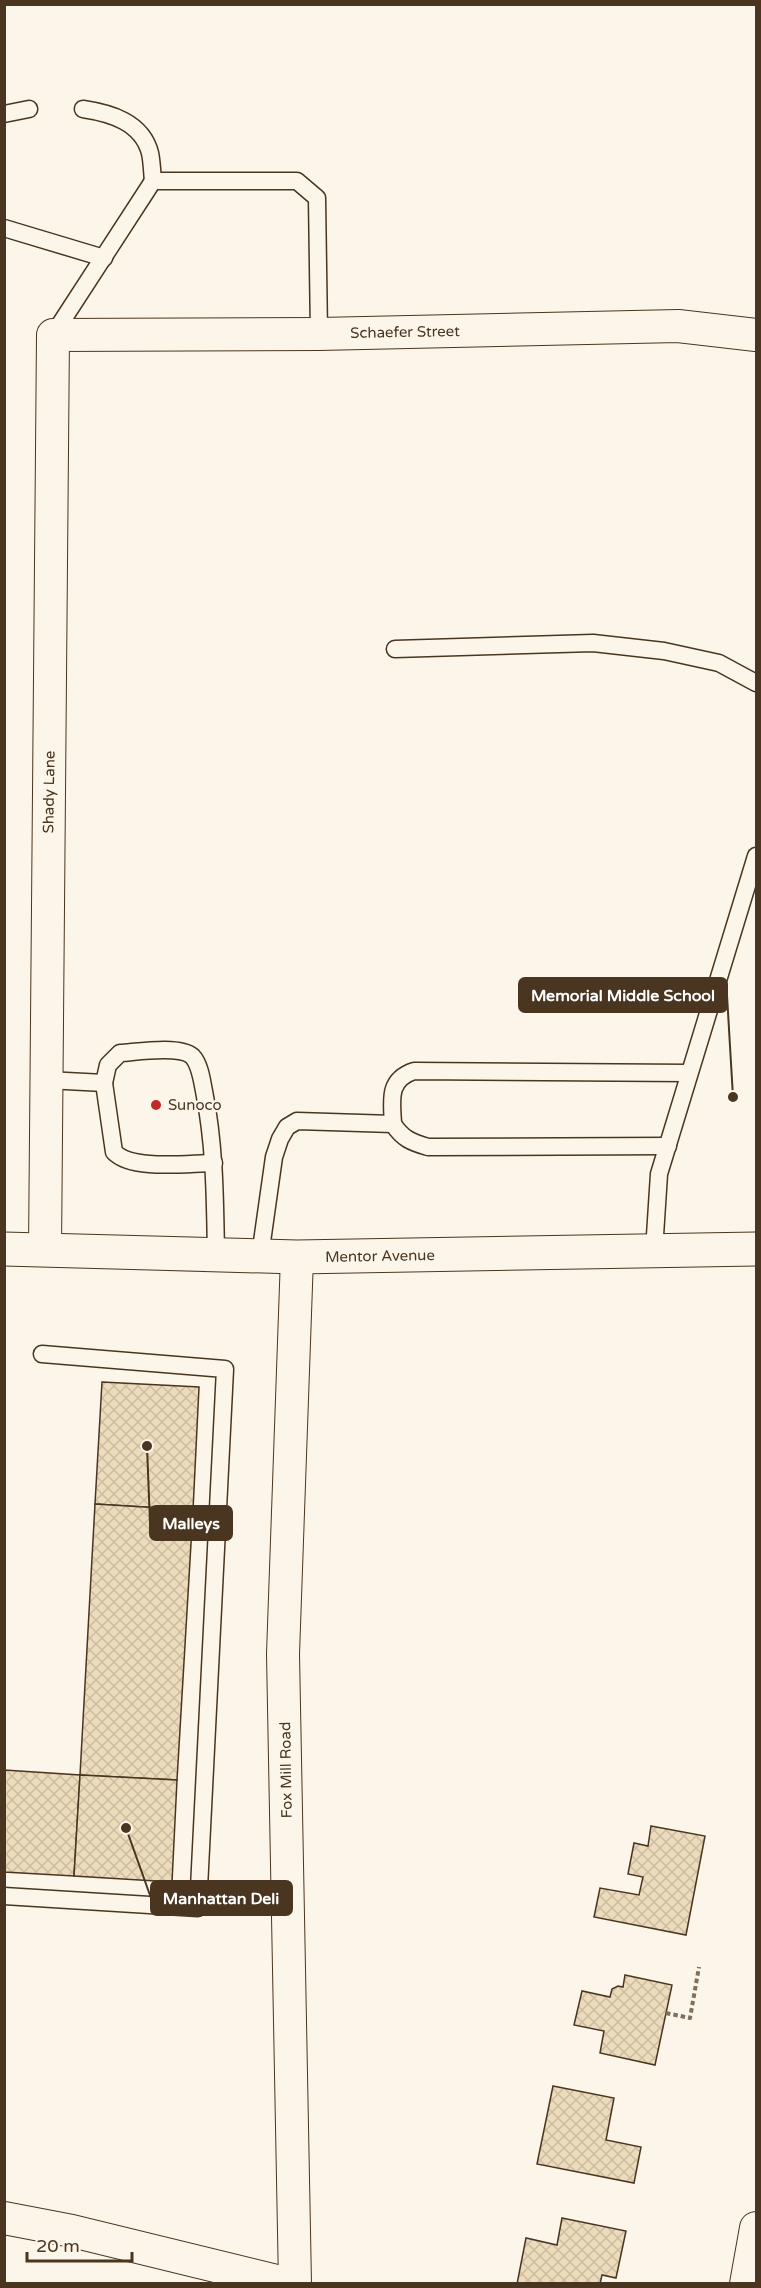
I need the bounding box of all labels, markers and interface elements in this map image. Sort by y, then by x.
street label: Schaefer Street [350,322,460,342]
street label: Shady Lane [39,750,59,834]
callout: Memorial Middle School [519,978,727,1012]
text: Memorial Middle School [531,986,715,1006]
place label: Sunoco [168,1096,222,1114]
marker: Sunoco [149,1098,163,1112]
street label: Mentor Avenue [325,1246,435,1266]
callout: Malleys [150,1506,232,1540]
text: Malleys [162,1514,220,1534]
street label: Fox Mill Road [276,1722,296,1818]
callout: Manhattan Deli [151,1881,292,1915]
text: Manhattan Deli [163,1889,279,1909]
scale bar [27,2225,132,2263]
text: 20 m [36,2235,80,2257]

